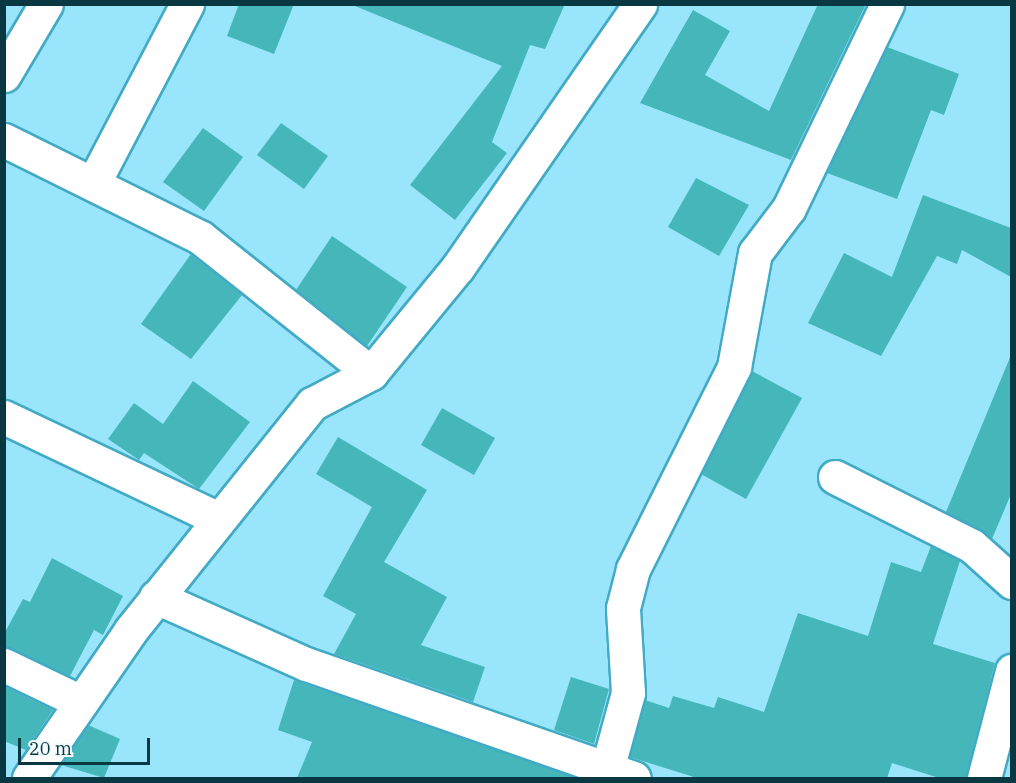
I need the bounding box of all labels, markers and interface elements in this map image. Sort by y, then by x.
scale bar [21,726,153,764]
text: 20 m [29,737,72,760]

